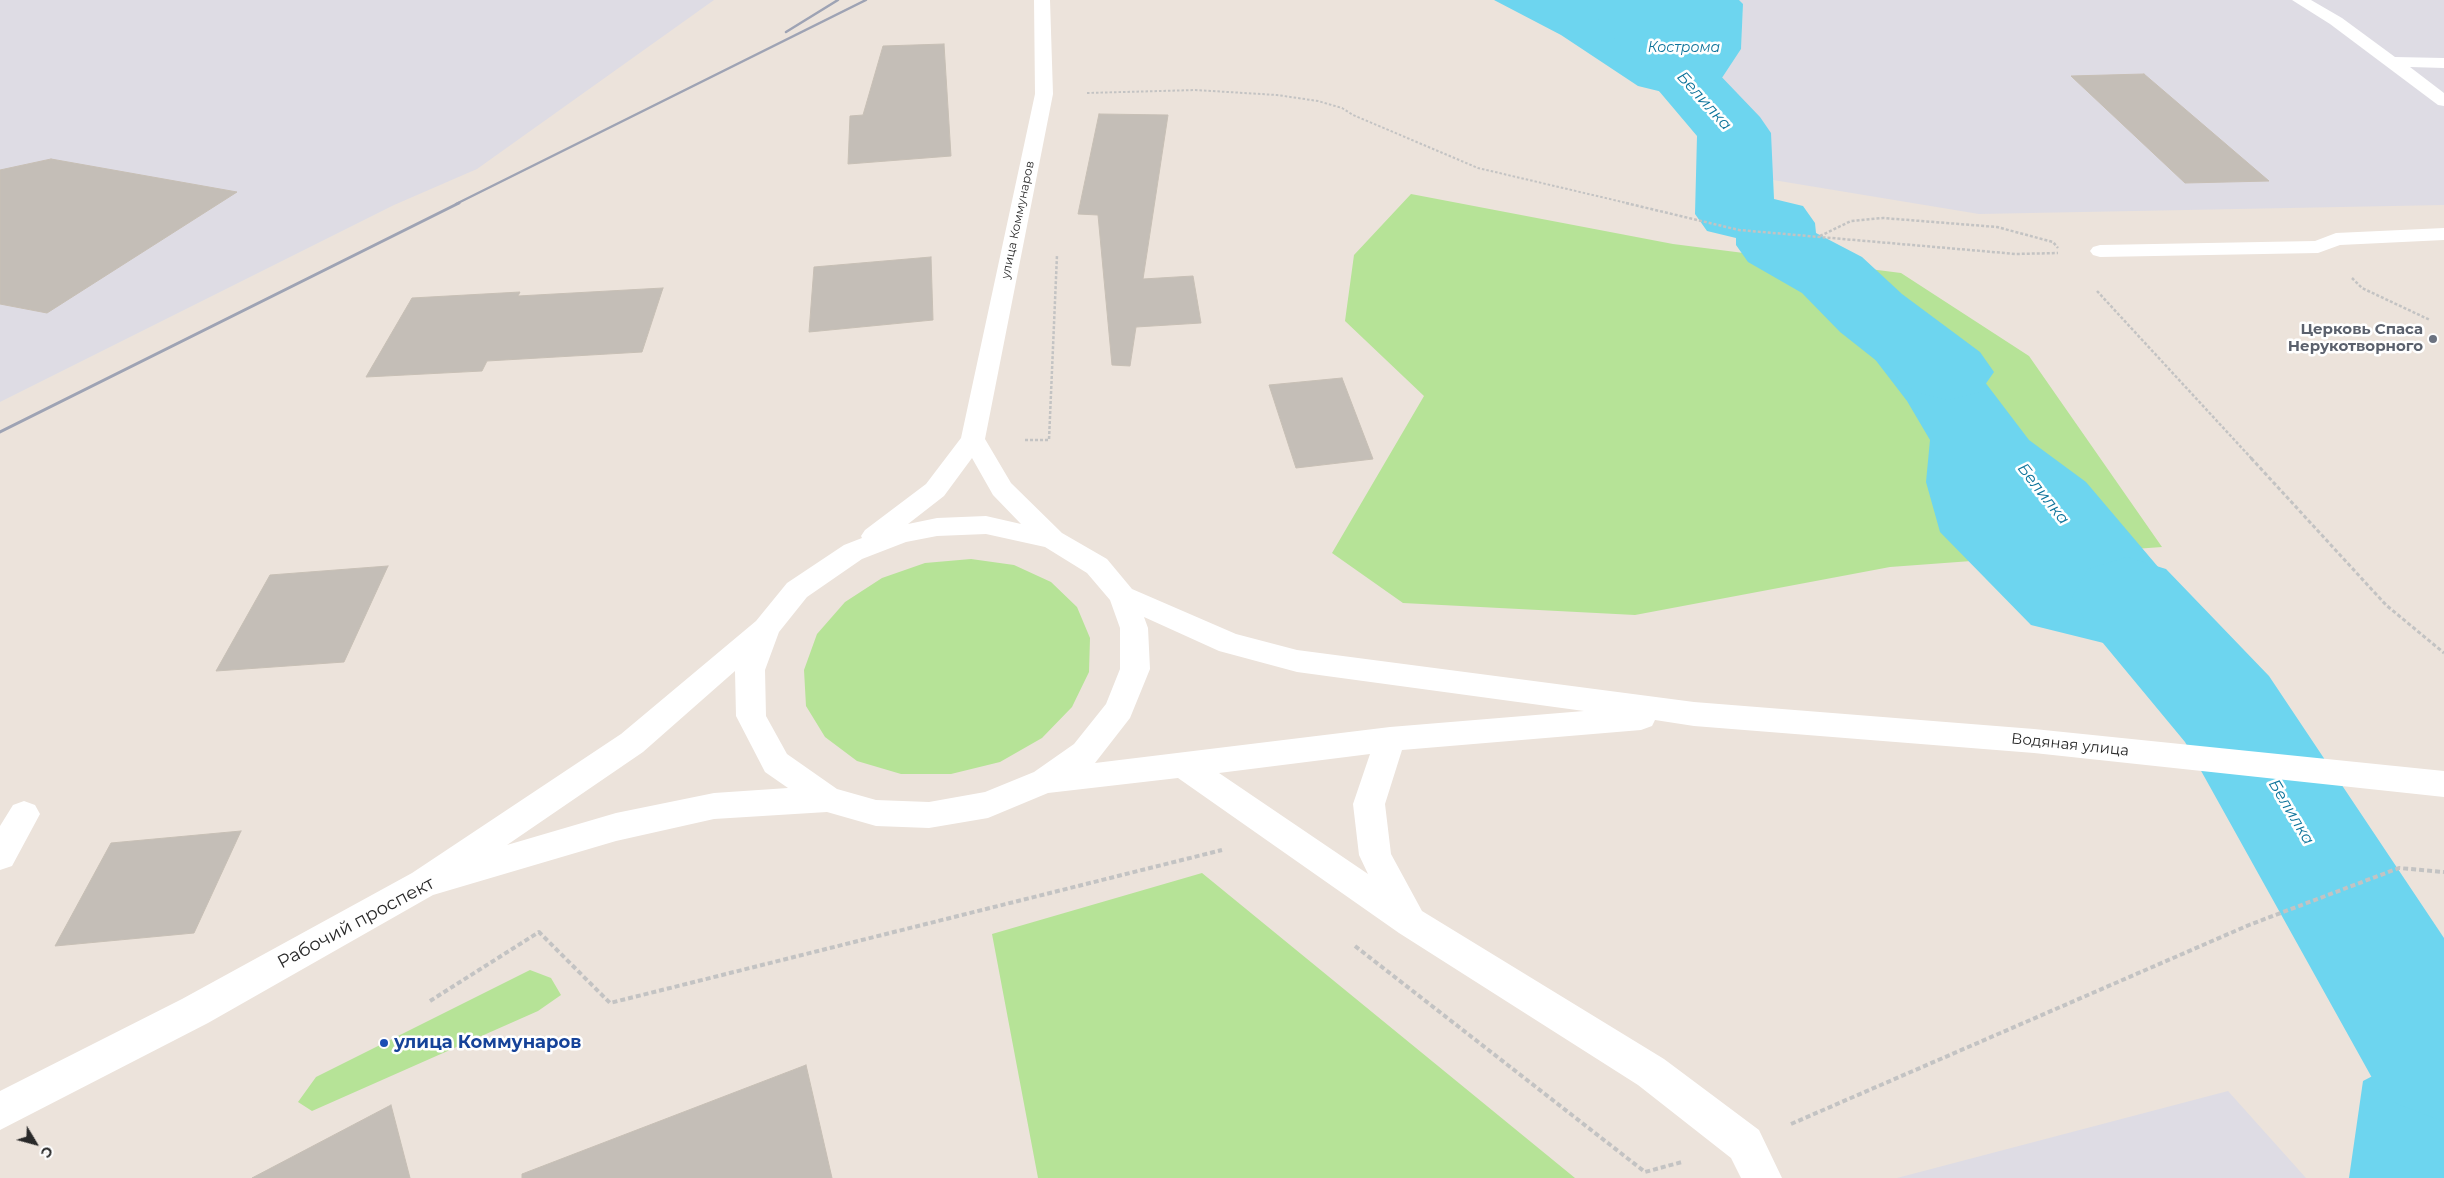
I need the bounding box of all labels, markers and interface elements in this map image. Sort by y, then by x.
water label: Кострома [1648,40,1720,56]
water label: Белилка [1673,68,1735,134]
street label: улица Коммунаров [998,160,1038,280]
place label: Церковь Спаса Нерукотворного [2288,321,2423,356]
marker: Церковь Спаса Нерукотворного [2427,333,2439,345]
water label: Белилка [2013,459,2073,529]
street label: Водяная улица [2010,730,2130,760]
water label: Белилка [2264,776,2318,848]
street label: Рабочий проспект [274,872,438,974]
place label: улица Коммунаров [394,1032,581,1054]
marker: улица Коммунаров [378,1037,390,1049]
north arrow [10,1118,60,1168]
text: С [37,1143,57,1161]

